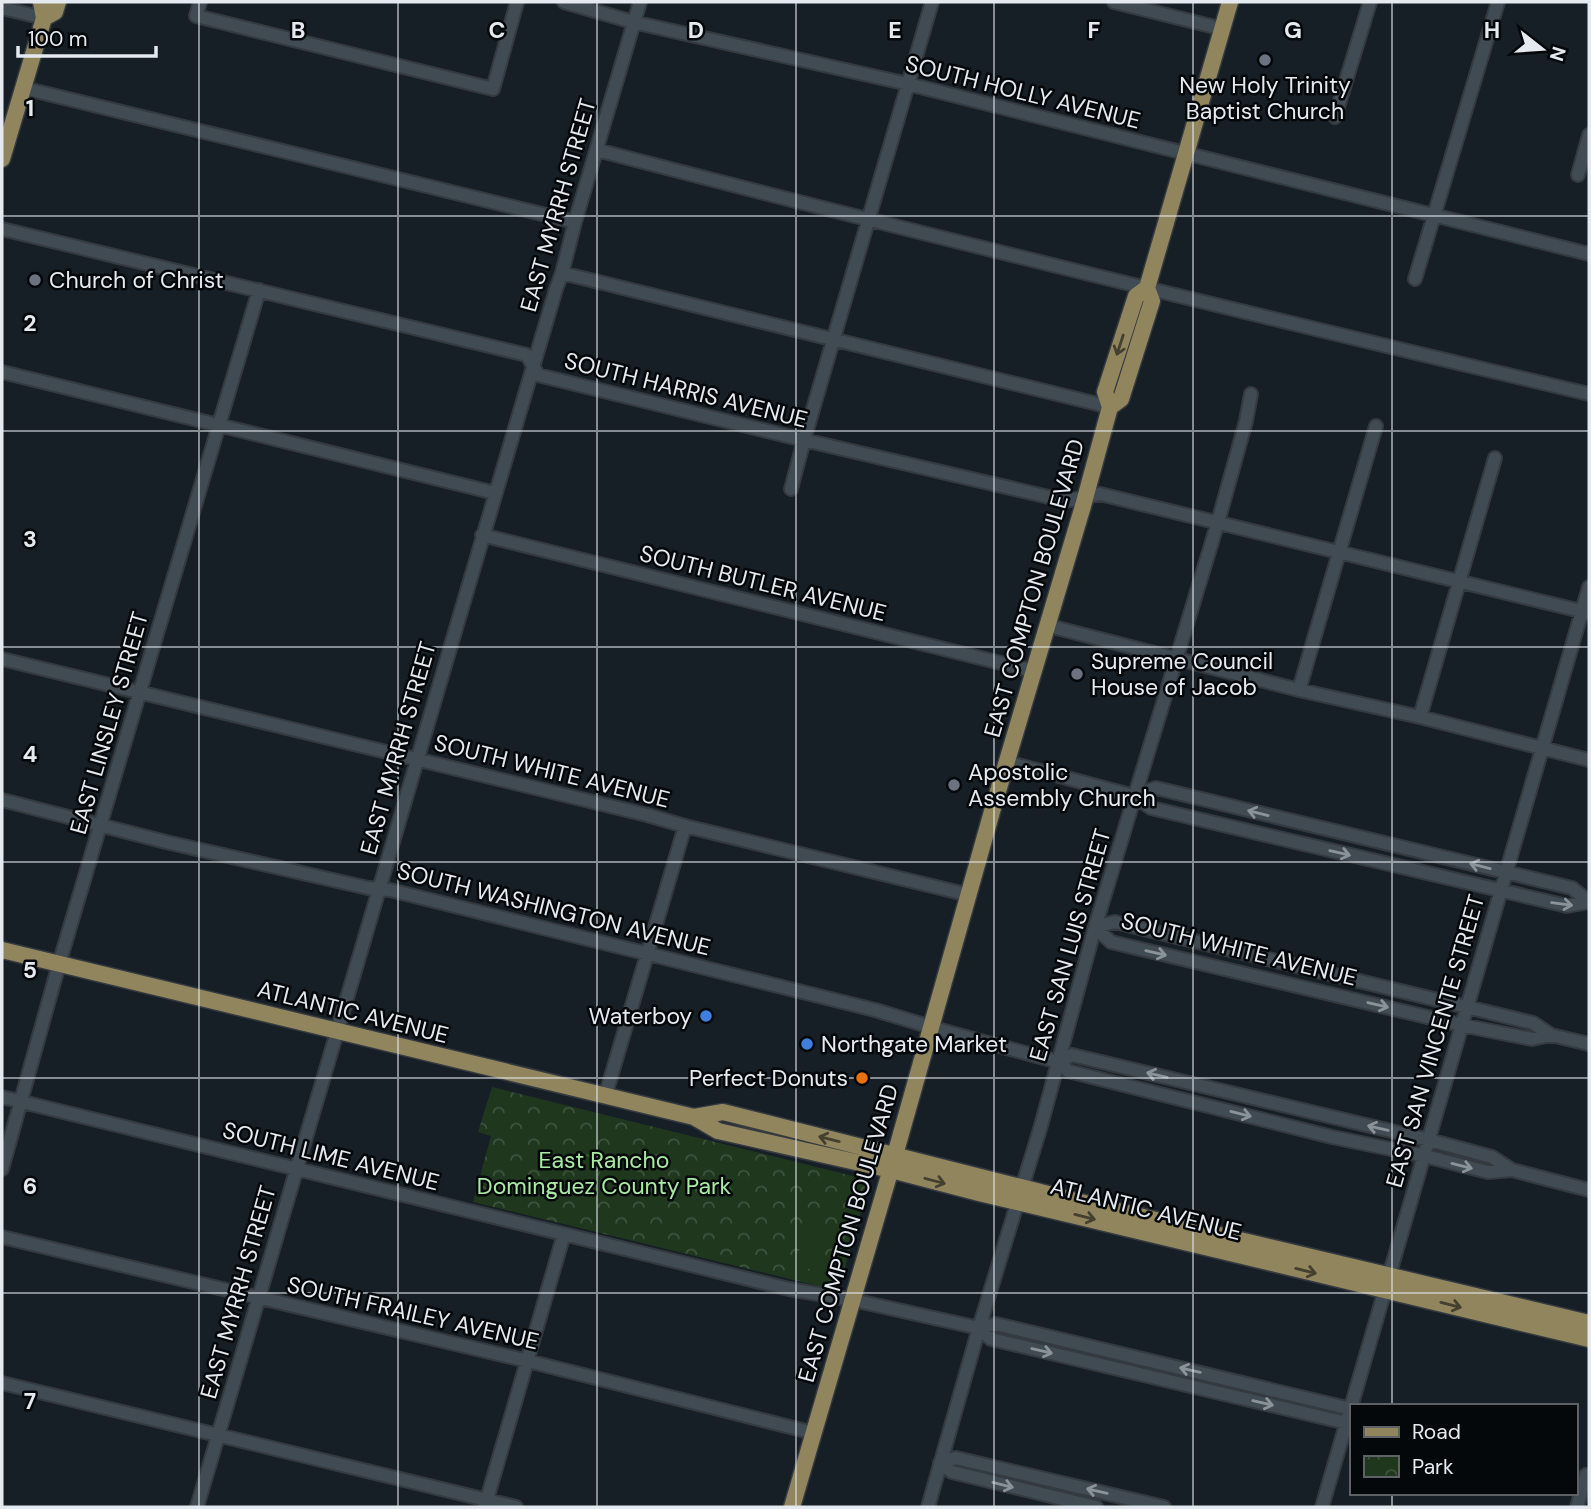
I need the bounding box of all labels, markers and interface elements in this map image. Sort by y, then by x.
scale bar [18,14,156,58]
north arrow [1507,14,1577,84]
text: B [291,15,305,45]
text: C [489,15,505,45]
text: D [688,15,704,45]
text: E [888,15,902,45]
text: F [1088,15,1101,45]
text: G [1284,15,1302,45]
text: H [1484,15,1500,45]
text: 100 m [28,25,88,53]
text: N [1544,44,1572,64]
street label: SOUTH HOLLY AVENUE [902,48,1144,136]
marker: New Holy Trinity Baptist Church [1257,52,1273,68]
place label: New Holy Trinity Baptist Church [1179,70,1351,126]
text: 1 [26,93,34,123]
street label: EAST MYRRH STREET [513,95,603,315]
place label: Church of Christ [49,265,224,295]
marker: Church of Christ [27,272,43,288]
text: 2 [23,308,37,338]
one-way arrow [1113,334,1126,356]
street label: SOUTH HARRIS AVENUE [561,345,811,435]
street label: EAST COMPTON BOULEVARD [977,435,1091,741]
text: 3 [23,524,37,554]
street label: SOUTH BUTLER AVENUE [637,538,889,628]
street label: EAST LINSLEY STREET [63,608,155,838]
street label: EAST MYRRH STREET [353,638,443,858]
place label: Supreme Council House of Jacob [1091,646,1273,702]
marker: Supreme Council House of Jacob [1069,666,1085,682]
street label: SOUTH WHITE AVENUE [431,727,673,815]
text: 4 [23,739,38,769]
place label: Apostolic Assembly Church [968,757,1156,813]
marker: Apostolic Assembly Church [946,777,962,793]
one-way arrow [1247,806,1270,819]
street label: EAST SAN LUIS STREET [1022,825,1118,1065]
one-way arrow [1328,847,1351,860]
street label: SOUTH WASHINGTON AVENUE [394,856,714,962]
one-way arrow [1469,859,1491,872]
street label: EAST SAN VINCENTE STREET [1379,891,1491,1191]
one-way arrow [1550,897,1573,910]
street label: SOUTH WHITE AVENUE [1118,905,1360,993]
one-way arrow [1144,947,1167,960]
text: 5 [23,955,37,985]
street label: ATLANTIC AVENUE [254,974,452,1050]
one-way arrow [1366,999,1389,1012]
place label: Waterboy [589,1001,692,1031]
marker: Waterboy [698,1008,714,1024]
place label: Northgate Market [821,1029,1007,1059]
marker: Northgate Market [799,1036,815,1052]
place label: Perfect Donuts [689,1063,848,1093]
one-way arrow [1146,1068,1169,1082]
marker: Perfect Donuts [854,1070,870,1086]
street label: EAST COMPTON BOULEVARD [791,1080,905,1386]
one-way arrow [1229,1108,1251,1121]
street label: SOUTH LIME AVENUE [220,1115,442,1197]
one-way arrow [1367,1121,1390,1134]
one-way arrow [818,1132,840,1145]
park label: East Rancho Dominguez County Park [477,1145,732,1201]
one-way arrow [1450,1160,1473,1173]
text: 6 [23,1171,37,1201]
street label: ATLANTIC AVENUE [1047,1171,1245,1247]
one-way arrow [923,1175,946,1188]
street label: EAST MYRRH STREET [193,1182,283,1402]
one-way arrow [1073,1211,1096,1224]
one-way arrow [1294,1265,1317,1278]
street label: SOUTH FRAILEY AVENUE [284,1269,542,1357]
one-way arrow [1439,1299,1462,1313]
one-way arrow [1030,1345,1053,1358]
one-way arrow [1179,1363,1201,1376]
text: 7 [24,1386,36,1416]
one-way arrow [1251,1397,1274,1410]
legend [1350,1404,1577,1495]
text: Road [1412,1418,1461,1446]
text: Park [1412,1453,1454,1481]
one-way arrow [991,1479,1014,1492]
one-way arrow [1086,1484,1109,1497]

